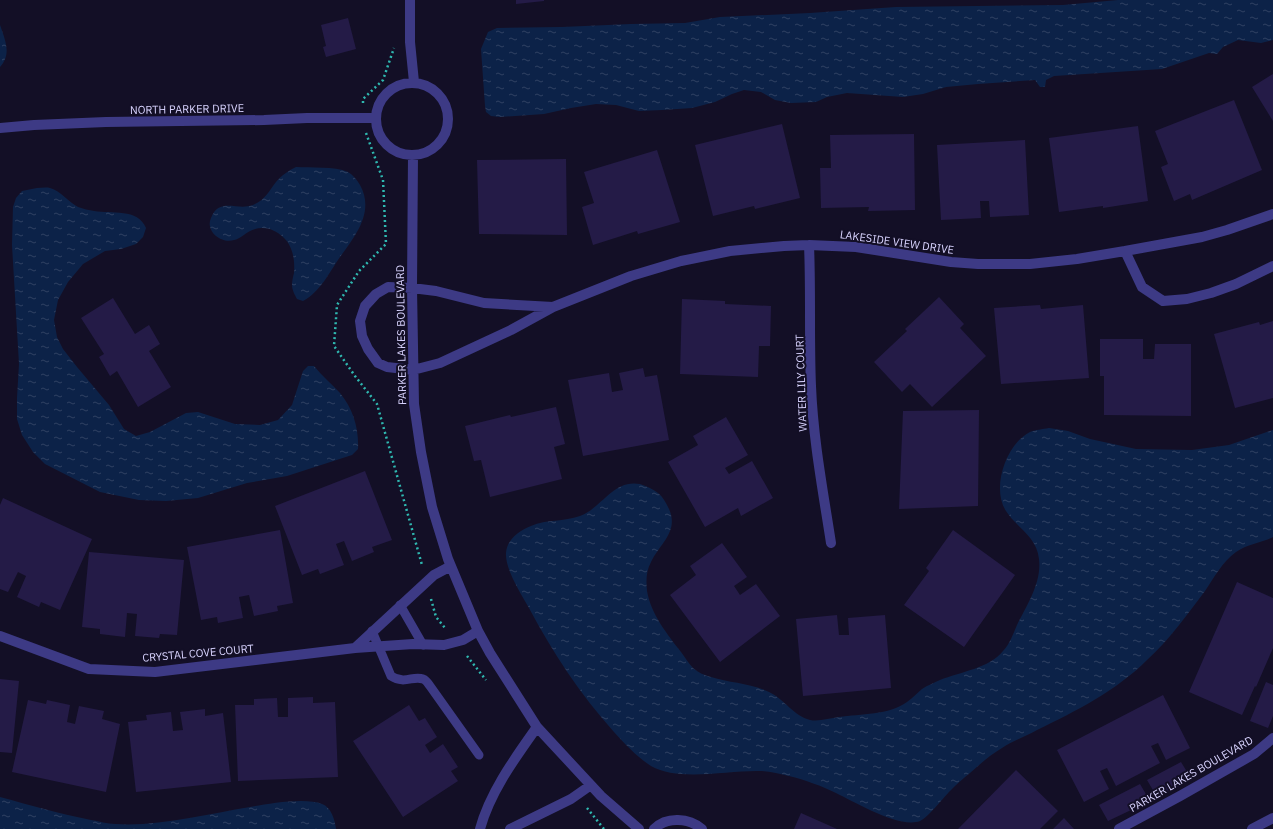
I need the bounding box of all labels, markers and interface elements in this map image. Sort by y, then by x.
street label: NORTH PARKER DRIVE [130,101,244,117]
street label: LAKESIDE VIEW DRIVE [839,227,955,257]
street label: PARKER LAKES BOULEVARD [393,265,409,405]
street label: WATER LILY COURT [792,334,810,432]
street label: CRYSTAL COVE COURT [142,641,255,665]
street label: PARKER LAKES BOULEVARD [1127,733,1255,815]

